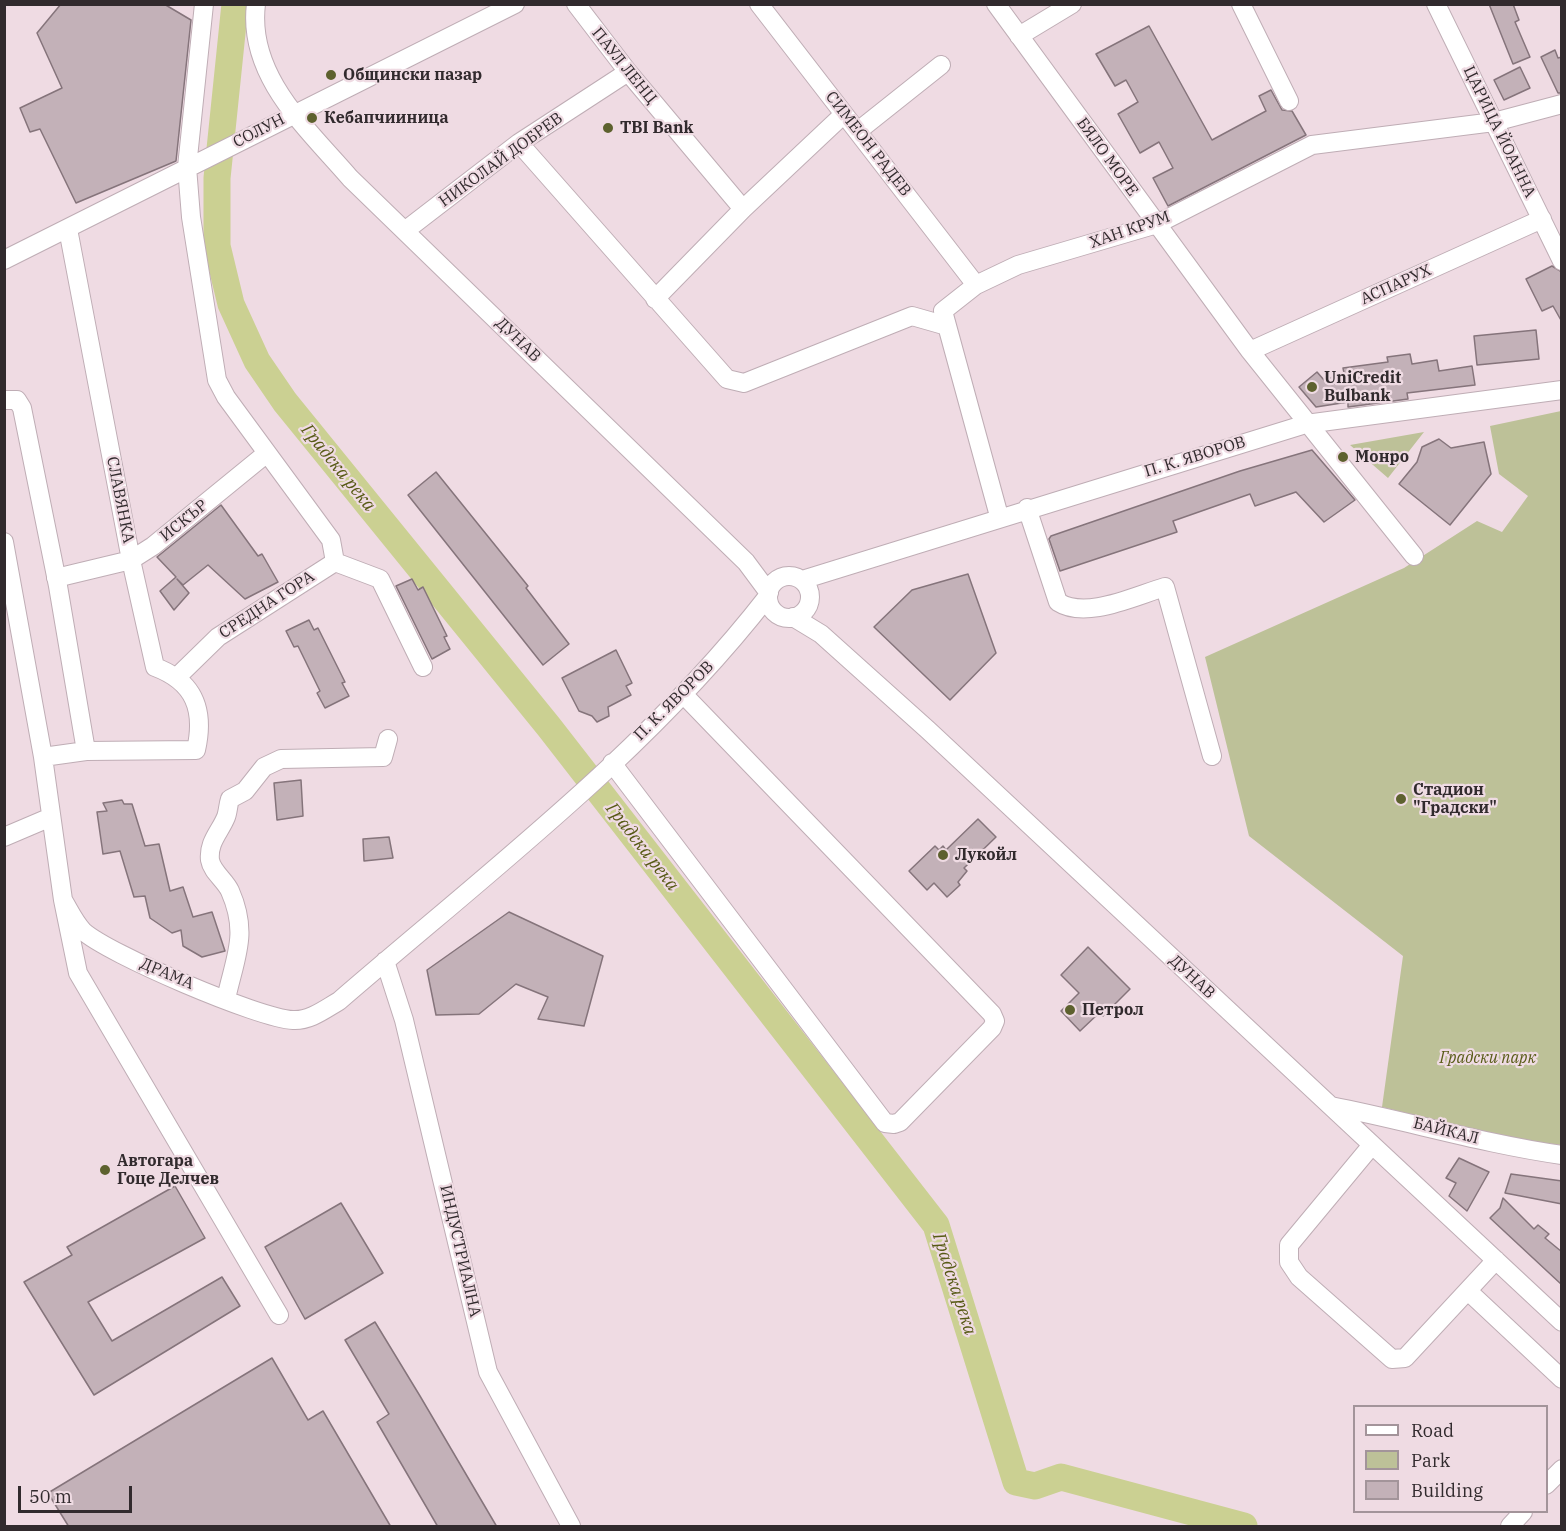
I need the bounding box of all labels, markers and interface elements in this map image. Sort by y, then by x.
street label: ПАУЛ ЛЕНЦ [587,24,661,108]
street label: ЦАРИЦА ЙОАННА [1459,63,1539,201]
place label: Общински пазар [343,65,482,85]
marker: Общински пазар [324,68,338,82]
street label: СИМЕОН РАДЕВ [821,88,915,200]
place label: Кебапчииница [324,108,449,128]
street label: НИКОЛАЙ ДОБРЕВ [435,109,567,211]
street label: СОЛУН [230,110,288,152]
marker: Кебапчииница [305,111,319,125]
street label: БЯЛО МОРЕ [1072,114,1142,200]
place label: TBI Bank [620,118,693,138]
marker: TBI Bank [601,121,615,135]
street label: ХАН КРУМ [1087,207,1173,253]
street label: АСПАРУХ [1358,261,1434,309]
street label: ДУНАВ [491,314,545,366]
place label: UniCredit Bulbank [1324,368,1401,406]
marker: UniCredit Bulbank [1305,380,1319,394]
water label: Градска река [296,420,380,516]
street label: П. К. ЯВОРОВ [1142,432,1248,482]
place label: Монро [1355,447,1409,467]
marker: Монро [1336,450,1350,464]
street label: СЛАВЯНКА [102,455,138,545]
street label: ИСКЪР [156,496,212,546]
street label: СРЕДНА ГОРА [216,567,318,643]
street label: П. К. ЯВОРОВ [630,657,718,745]
place label: Стадион "Градски" [1413,780,1497,818]
marker: Стадион "Градски" [1394,792,1408,806]
water label: Градска река [601,799,683,895]
place label: Лукойл [955,845,1017,865]
marker: Лукойл [936,848,950,862]
street label: ДУНАВ [1165,951,1219,1003]
street label: ДРАМА [137,954,197,994]
place label: Петрол [1082,1000,1144,1020]
marker: Петрол [1063,1003,1077,1017]
park label: Градски парк [1440,1048,1536,1068]
street label: БАЙКАЛ [1411,1114,1481,1148]
place label: Автогара Гоце Делчев [117,1151,219,1189]
marker: Автогара Гоце Делчев [98,1163,112,1177]
street label: ИНДУСТРИАЛНА [435,1183,485,1319]
water label: Градска река [927,1230,981,1338]
legend [1353,1405,1548,1513]
text: Road [1411,1419,1454,1442]
text: Park [1411,1449,1450,1472]
scale bar [21,1474,135,1512]
text: Building [1411,1479,1483,1502]
text: 50 m [29,1485,72,1508]

